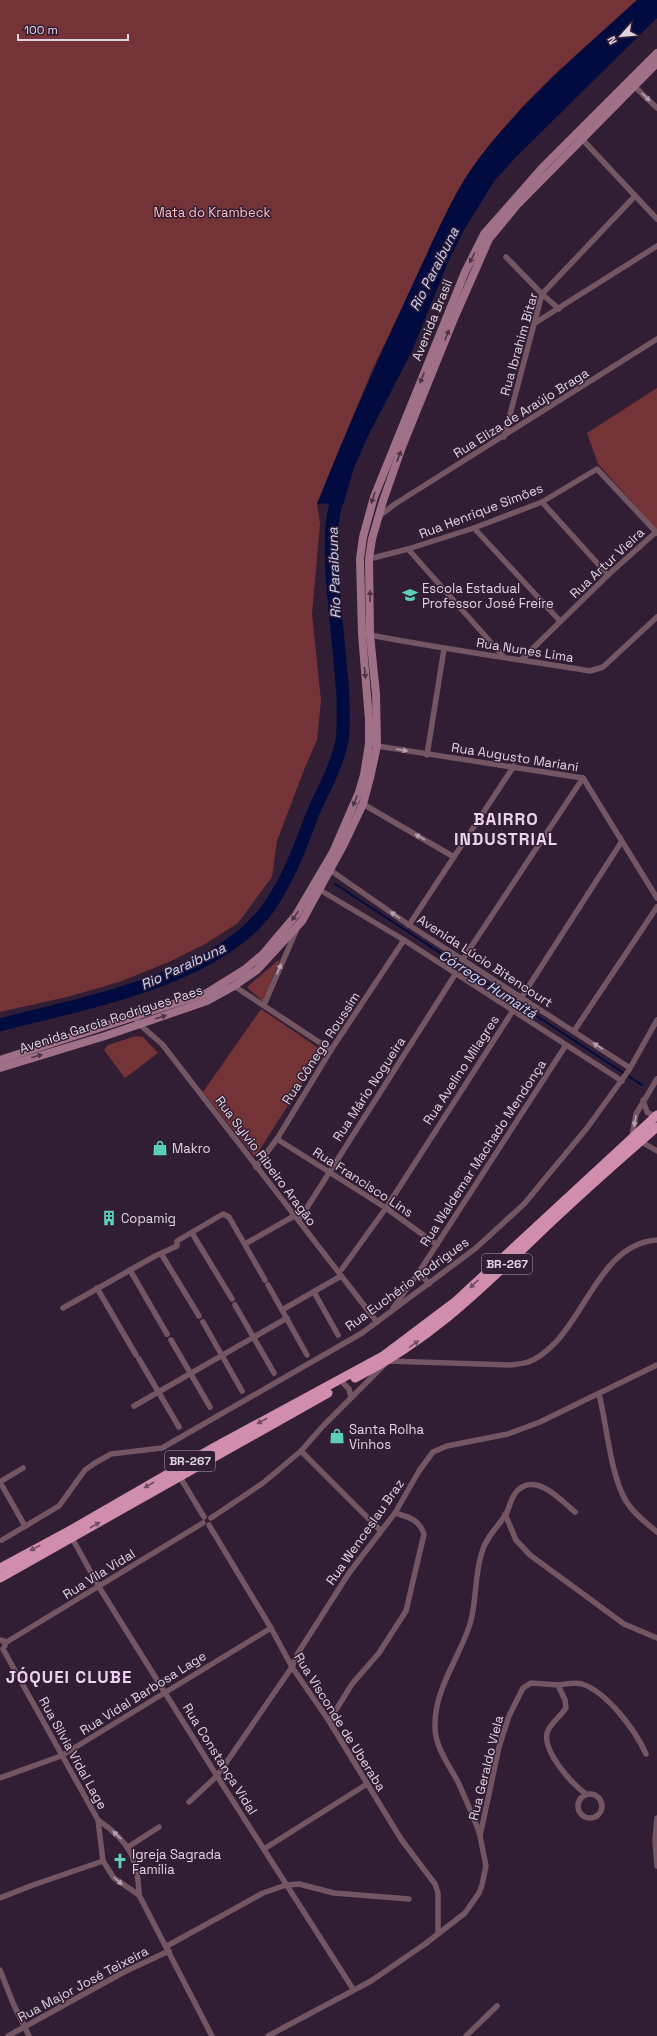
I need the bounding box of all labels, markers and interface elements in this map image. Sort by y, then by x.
scale bar [18,16,128,42]
north arrow [601,16,641,56]
text: 100 m [24,22,58,38]
text: N [604,34,620,47]
one-way arrow [641,92,651,102]
park label: Mata do Krambeck [154,204,270,221]
water label: Rio Paraibuna [405,223,463,314]
one-way arrow [469,252,475,264]
street label: Avenida Brasil [408,277,456,363]
street label: Rua Ibrahim Bitar [496,290,542,398]
one-way arrow [444,329,450,341]
street label: Rua Eliza de Araújo Braga [450,364,592,462]
one-way arrow [418,372,424,384]
one-way arrow [396,450,402,462]
street label: Rua Henrique Simões [417,479,546,543]
one-way arrow [370,493,376,505]
street label: Rua Artur Vieira [566,524,648,602]
water label: Rio Paraibuna [323,526,345,619]
place label: Escola Estadual Professor José Freire [422,580,554,612]
school or university icon: Escola Estadual Professor José Freire [401,586,419,604]
one-way arrow [367,589,373,602]
street label: Rua Nunes Lima [475,634,575,666]
one-way arrow [362,667,369,679]
street label: Rua Augusto Mariani [450,739,580,775]
one-way arrow [396,747,408,753]
one-way arrow [352,795,358,807]
district label: BAIRRO INDUSTRIAL [454,808,558,850]
one-way arrow [414,834,426,841]
one-way arrow [291,910,299,921]
one-way arrow [389,911,400,919]
street label: Avenida Lúcio Bitencourt [414,911,556,1011]
water label: Rio Paraibuna [138,938,229,994]
water label: Córrego Humaitá [436,946,541,1023]
one-way arrow [276,963,282,974]
street label: Avenida Garcia Rodrigues Paes [17,981,205,1057]
street label: Rua Cônego Roussim [278,988,364,1108]
street label: Rua Avelino Milagres [419,1012,503,1128]
one-way arrow [156,1014,168,1020]
street label: Rua Mário Nogueira [329,1033,409,1144]
one-way arrow [592,1042,603,1050]
one-way arrow [32,1053,44,1059]
street label: Rua Waldemar Machado Mendonça [416,1056,550,1250]
street label: Rua Sylvio Ribeiro Aragão [212,1093,320,1229]
one-way arrow [632,1115,638,1127]
shop icon: Makro [151,1139,169,1157]
place label: Makro [172,1140,210,1157]
street label: Rua Francisco Lins [310,1143,416,1221]
building icon: Copamig [100,1209,118,1227]
place label: Copamig [121,1210,176,1227]
street label: Rua Euchério Rodrigues [342,1233,472,1335]
road number: BR-267 [482,1254,532,1274]
one-way arrow [469,1279,479,1289]
one-way arrow [409,1340,419,1348]
one-way arrow [256,1418,268,1425]
place label: Santa Rolha Vinhos [349,1421,424,1453]
shop icon: Santa Rolha Vinhos [328,1427,346,1445]
road number: BR-267 [165,1451,215,1471]
street label: Rua Wenceslau Braz [322,1476,408,1588]
one-way arrow [143,1482,154,1489]
one-way arrow [89,1522,101,1529]
one-way arrow [29,1545,41,1552]
street label: Rua Vila Vidal [60,1545,138,1603]
street label: Rua Vidal Barbosa Lage [77,1647,209,1739]
street label: Rua Visconde de Uberaba [290,1650,390,1795]
district label: JÓQUEI CLUBE [6,1666,132,1688]
street label: Rua Silvia Vidal Lage [35,1694,111,1812]
street label: Rua Constança Vidal [179,1700,261,1818]
street label: Rua Geraldo Viela [465,1713,507,1822]
one-way arrow [112,1831,121,1840]
place label: Igreja Sagrada Família [132,1846,222,1878]
church icon: Igreja Sagrada Família [111,1852,129,1870]
one-way arrow [113,1877,123,1886]
street label: Rua Major José Teixeira [15,1942,152,2026]

